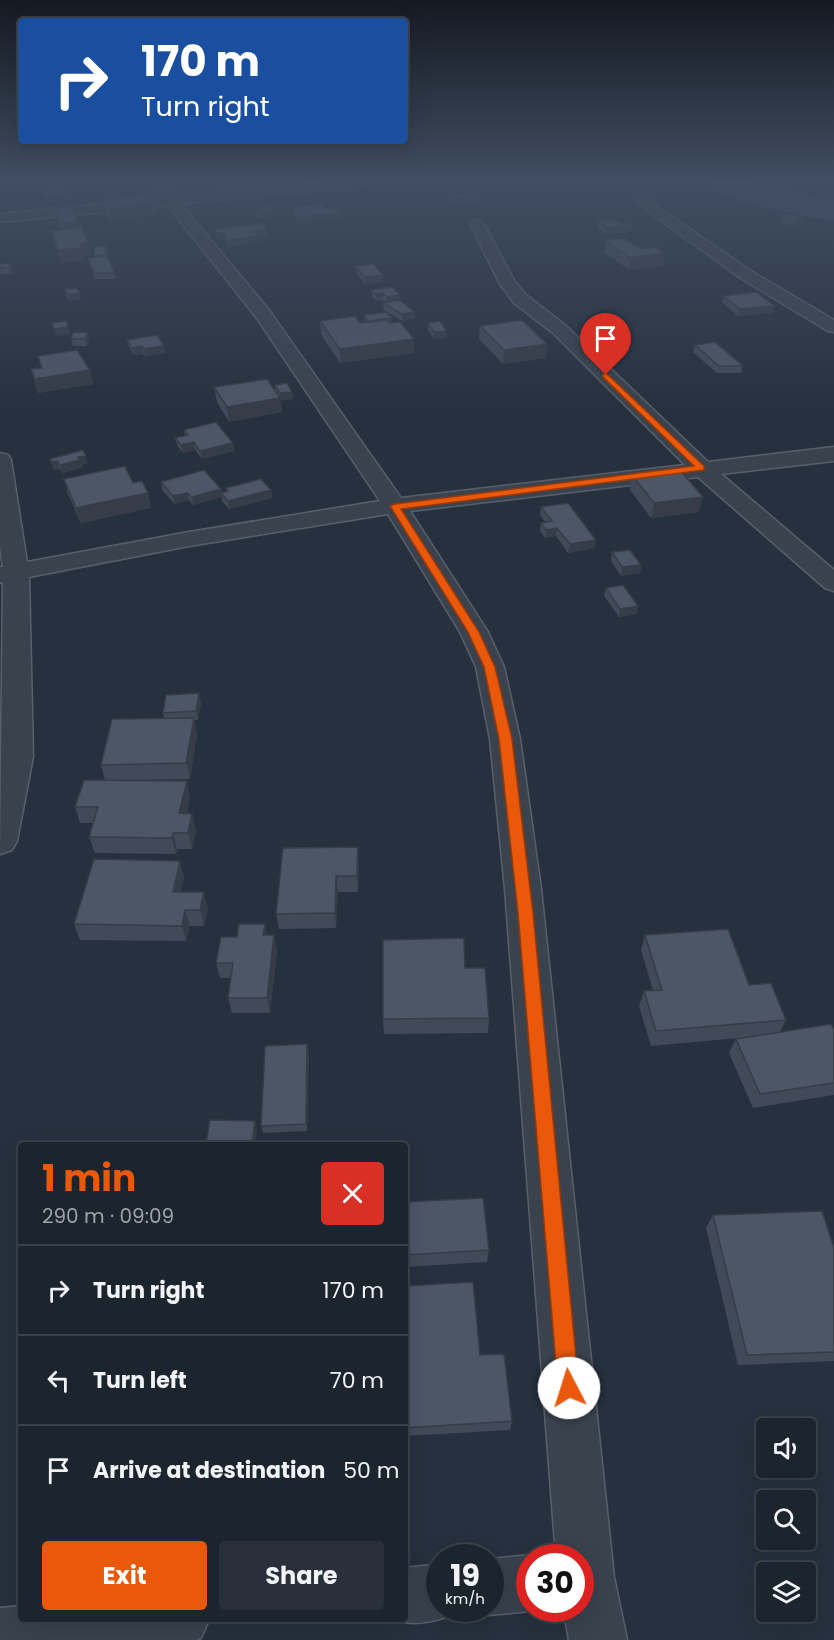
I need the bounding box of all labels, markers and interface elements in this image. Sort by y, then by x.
text: 170 m [141,32,260,91]
icon: right [42,42,120,120]
text: Turn right [141,88,270,125]
pin [580,313,631,375]
icon: arrive [589,322,622,355]
text: 1 min [42,1153,136,1204]
button: close [321,1162,384,1225]
text: 290 m · 09:09 [42,1202,174,1230]
icon: right [42,1274,75,1307]
text: Turn right [93,1275,204,1306]
text: 170 m [323,1275,384,1306]
position arrow [537,1356,601,1420]
icon: left [42,1364,75,1397]
text: Turn left [93,1365,187,1396]
text: 70 m [330,1365,384,1396]
map controls [756,1418,816,1622]
button: sound [756,1418,816,1478]
icon: arrive [42,1454,75,1487]
text: Arrive at destination [93,1455,325,1486]
text: 50 m [343,1455,399,1486]
button: search [756,1490,816,1550]
button: Exit [42,1541,207,1610]
button: Share [219,1541,384,1610]
speed limit sign: 30 [516,1544,594,1622]
text: 19 [450,1554,480,1597]
button: layers [756,1562,816,1622]
text: km/h [445,1588,485,1609]

